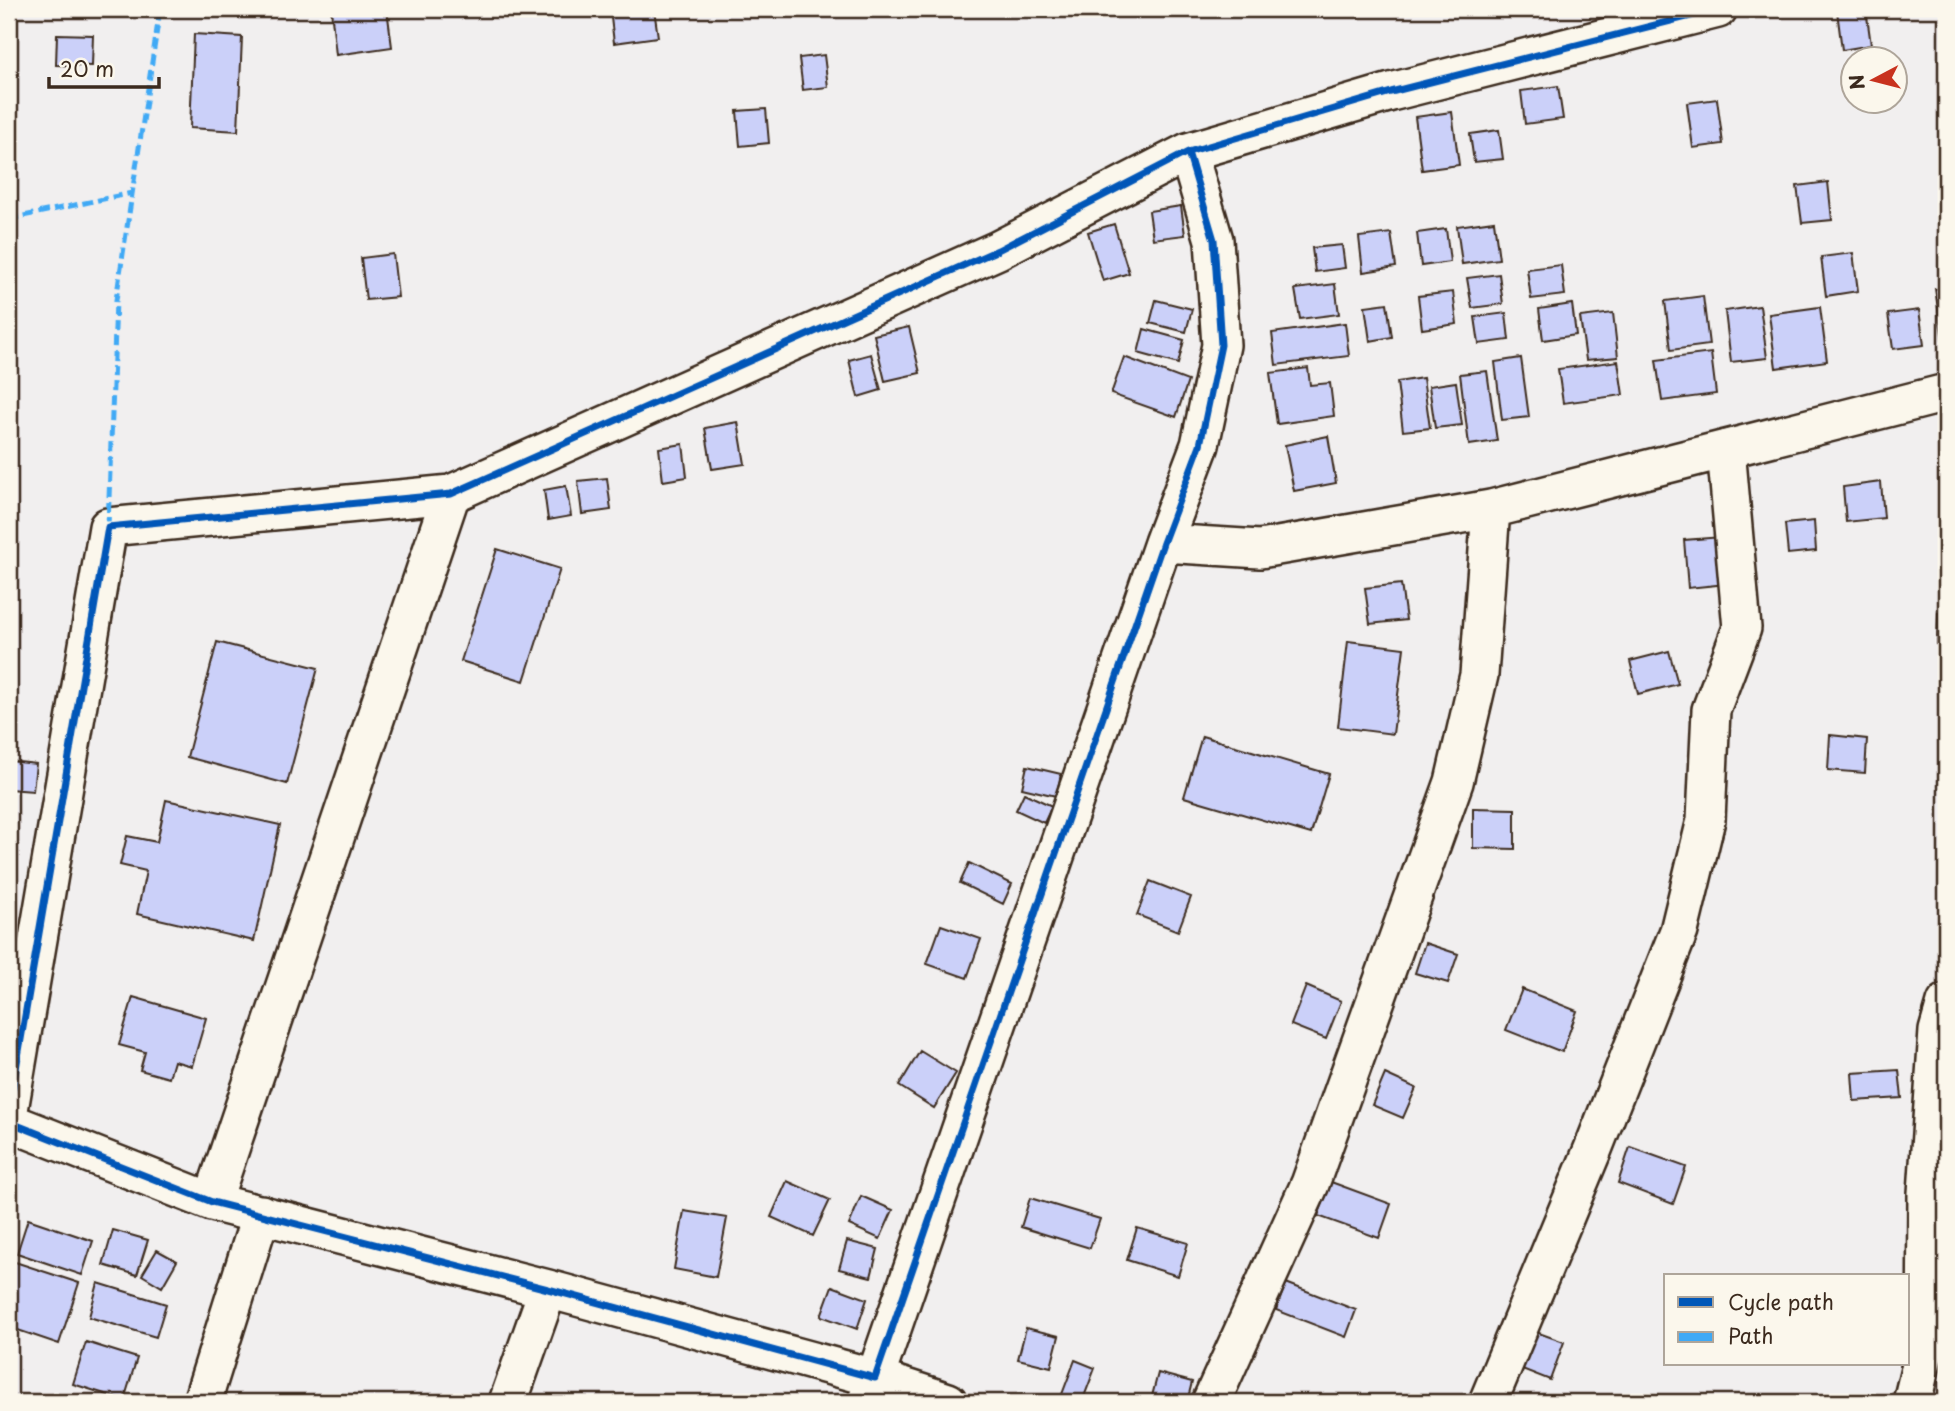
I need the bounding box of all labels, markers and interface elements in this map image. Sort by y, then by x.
scale bar [49,46,159,90]
north arrow [1840,46,1910,116]
text: 20 m [60,52,114,84]
text: N [1841,73,1871,91]
legend [1664,1274,1910,1366]
text: Cycle path [1728,1285,1834,1317]
text: Path [1728,1319,1773,1351]

